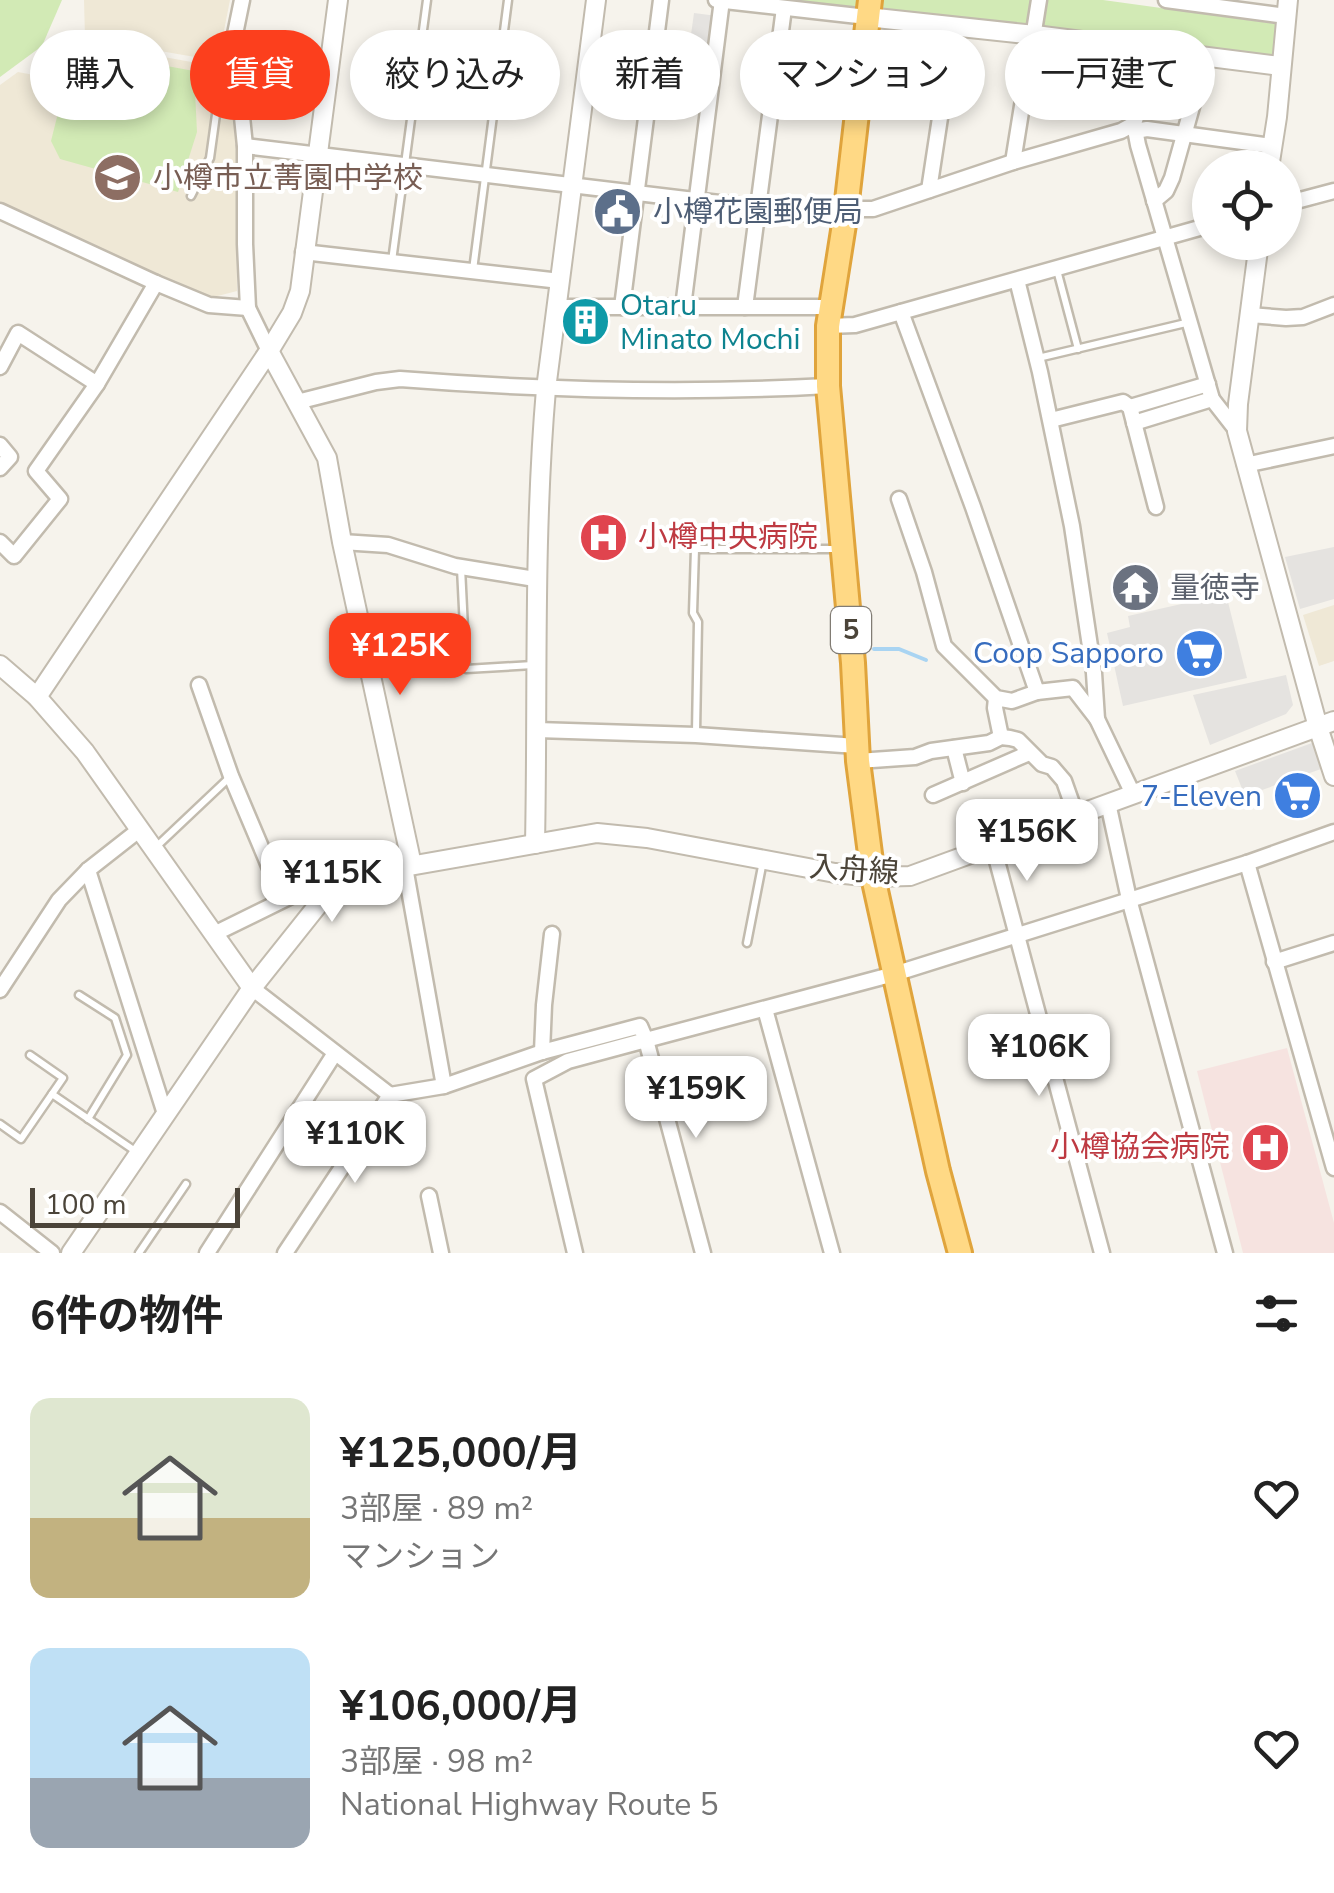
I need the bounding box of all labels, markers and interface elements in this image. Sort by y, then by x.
chip: 購入 [30,30,170,120]
chip: 賃貸 [190,30,330,120]
chip: 絞り込み [350,30,560,120]
chip: 新着 [580,30,720,120]
chip: マンション [740,30,985,120]
chip: 一戸建て [1005,30,1215,120]
map controls [1192,150,1302,260]
button: locate [1192,150,1302,260]
school or university icon: 小樽市立菁園中学校 [92,152,144,204]
place label: 小樽市立菁園中学校 [153,158,423,199]
public building icon: 小樽花園郵便局 [592,186,644,238]
place label: 小樽花園郵便局 [653,192,863,233]
place label: Otaru Minato Mochi [620,285,801,360]
building icon: Otaru Minato Mochi [559,296,611,348]
hospital icon: 小樽中央病院 [577,511,629,563]
place label: 小樽中央病院 [638,517,818,558]
temple icon: 量徳寺 [1109,562,1161,614]
place label: 量徳寺 [1170,568,1260,609]
road number: 5 [831,607,871,653]
pin: ¥125K [330,613,470,698]
text: ¥125K [351,624,449,667]
supermarket icon: Coop Sapporo [1173,627,1225,679]
place label: Coop Sapporo [973,633,1164,674]
supermarket icon: 7-Eleven [1271,770,1323,822]
place label: 7-Eleven [1141,776,1262,817]
pin: ¥156K [957,799,1097,884]
text: ¥156K [978,810,1076,853]
pin: ¥115K [262,840,402,925]
street label: 入舟線 [808,846,900,894]
text: ¥115K [283,851,381,894]
pin: ¥106K [969,1014,1109,1099]
text: ¥106K [990,1025,1088,1068]
pin: ¥159K [626,1056,766,1141]
text: ¥159K [647,1067,745,1110]
pin: ¥110K [285,1101,425,1186]
text: ¥110K [306,1112,404,1155]
hospital icon: 小樽協会病院 [1239,1121,1291,1173]
place label: 小樽協会病院 [1050,1127,1230,1168]
scale bar [30,1183,240,1228]
text: 100 m [45,1186,127,1224]
icon: filters [1249,1286,1304,1341]
text: 6件の物件 [30,1288,223,1345]
text: ¥125,000/月 [340,1425,582,1482]
icon: home [110,1438,230,1558]
icon: heart [1249,1471,1304,1526]
text: 3部屋 · 89 m² [340,1487,533,1530]
text: マンション [340,1535,500,1578]
text: ¥106,000/月 [340,1678,582,1735]
icon: home [110,1688,230,1808]
icon: heart [1249,1721,1304,1776]
text: 3部屋 · 98 m² [340,1740,533,1783]
text: National Highway Route 5 [340,1783,719,1826]

